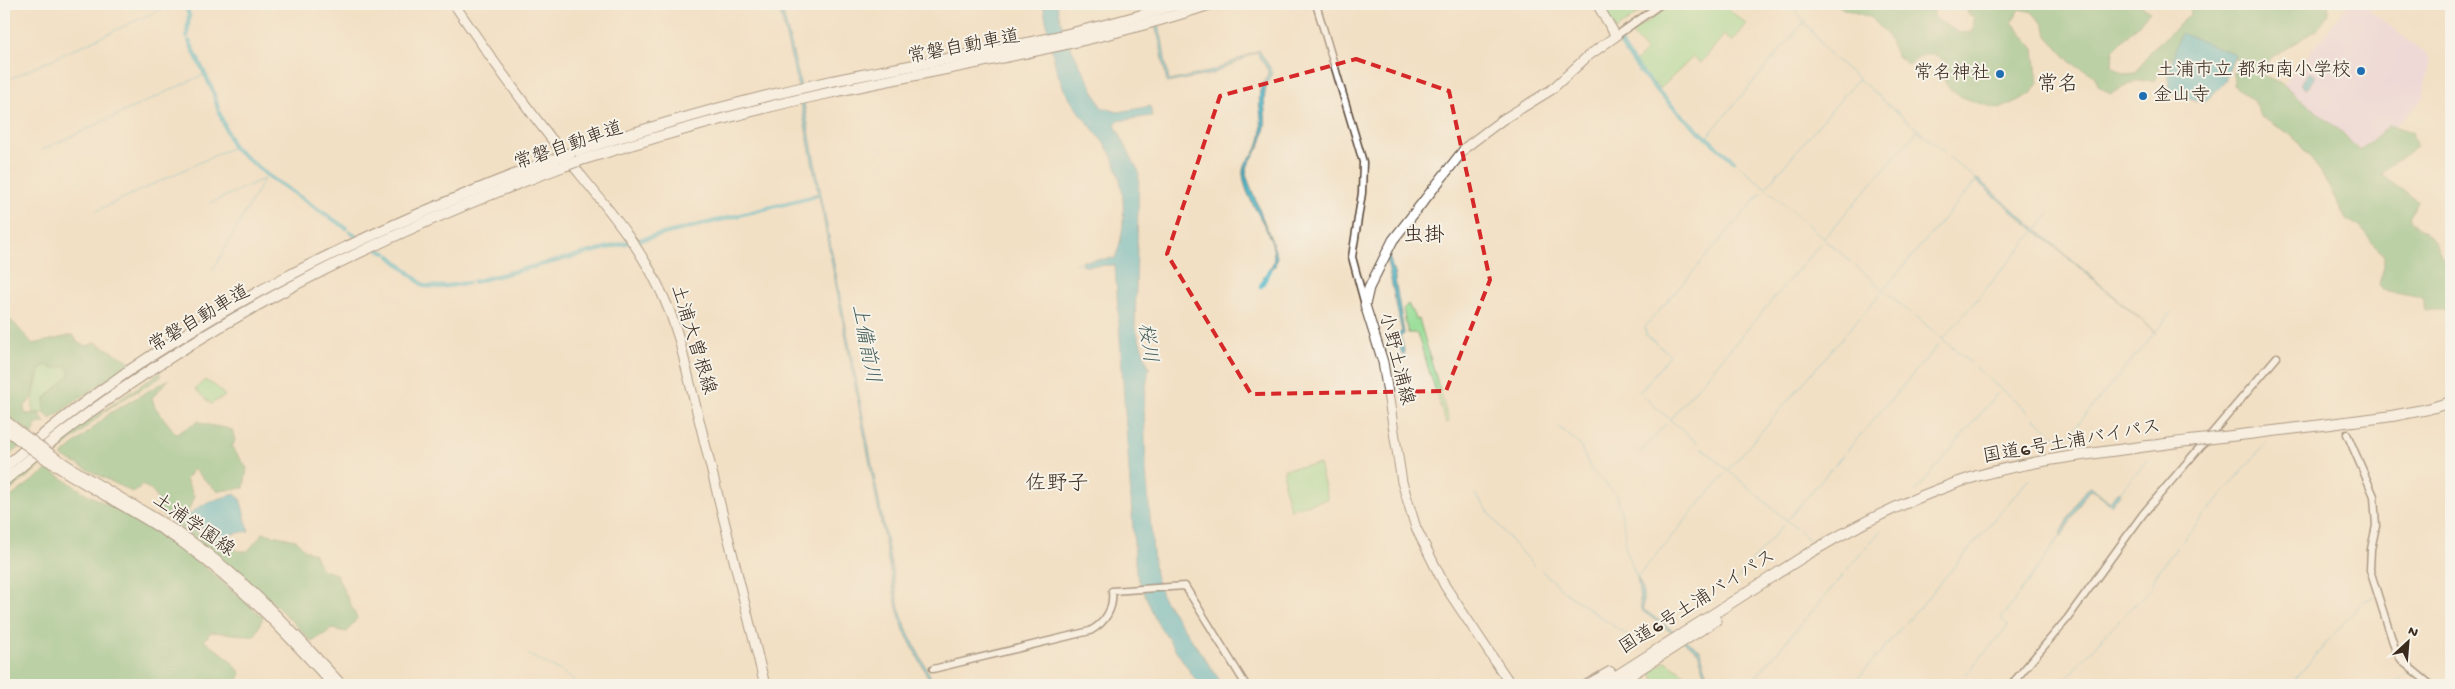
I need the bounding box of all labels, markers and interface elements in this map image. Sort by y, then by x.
street label: 常磐自動車道 [906,25,1022,70]
place label: 土浦市立 都和南小学校 [2156,59,2351,83]
place label: 常名神社 [1914,62,1990,86]
marker: 土浦市立 都和南小学校 [2355,65,2367,77]
marker: 常名神社 [1994,68,2006,80]
district label: 常名 [2037,72,2079,99]
place label: 金山寺 [2153,84,2210,108]
marker: 金山寺 [2137,90,2149,102]
street label: 常磐自動車道 [511,117,627,176]
district label: 虫掛 [1403,223,1445,250]
street label: 常磐自動車道 [145,280,255,359]
street label: 土浦大曽根線 [664,282,721,398]
water label: 上備前川 [845,302,885,385]
street label: 小野土浦線 [1372,310,1419,408]
water label: 桜川 [1132,321,1161,364]
street label: 国道6号土浦バイパス [1981,415,2163,470]
district label: 佐野子 [1026,472,1089,498]
street label: 土浦学園線 [147,489,239,563]
street label: 国道6号土浦バイパス [1615,545,1781,661]
north arrow [2382,616,2432,666]
text: N [2405,623,2420,642]

